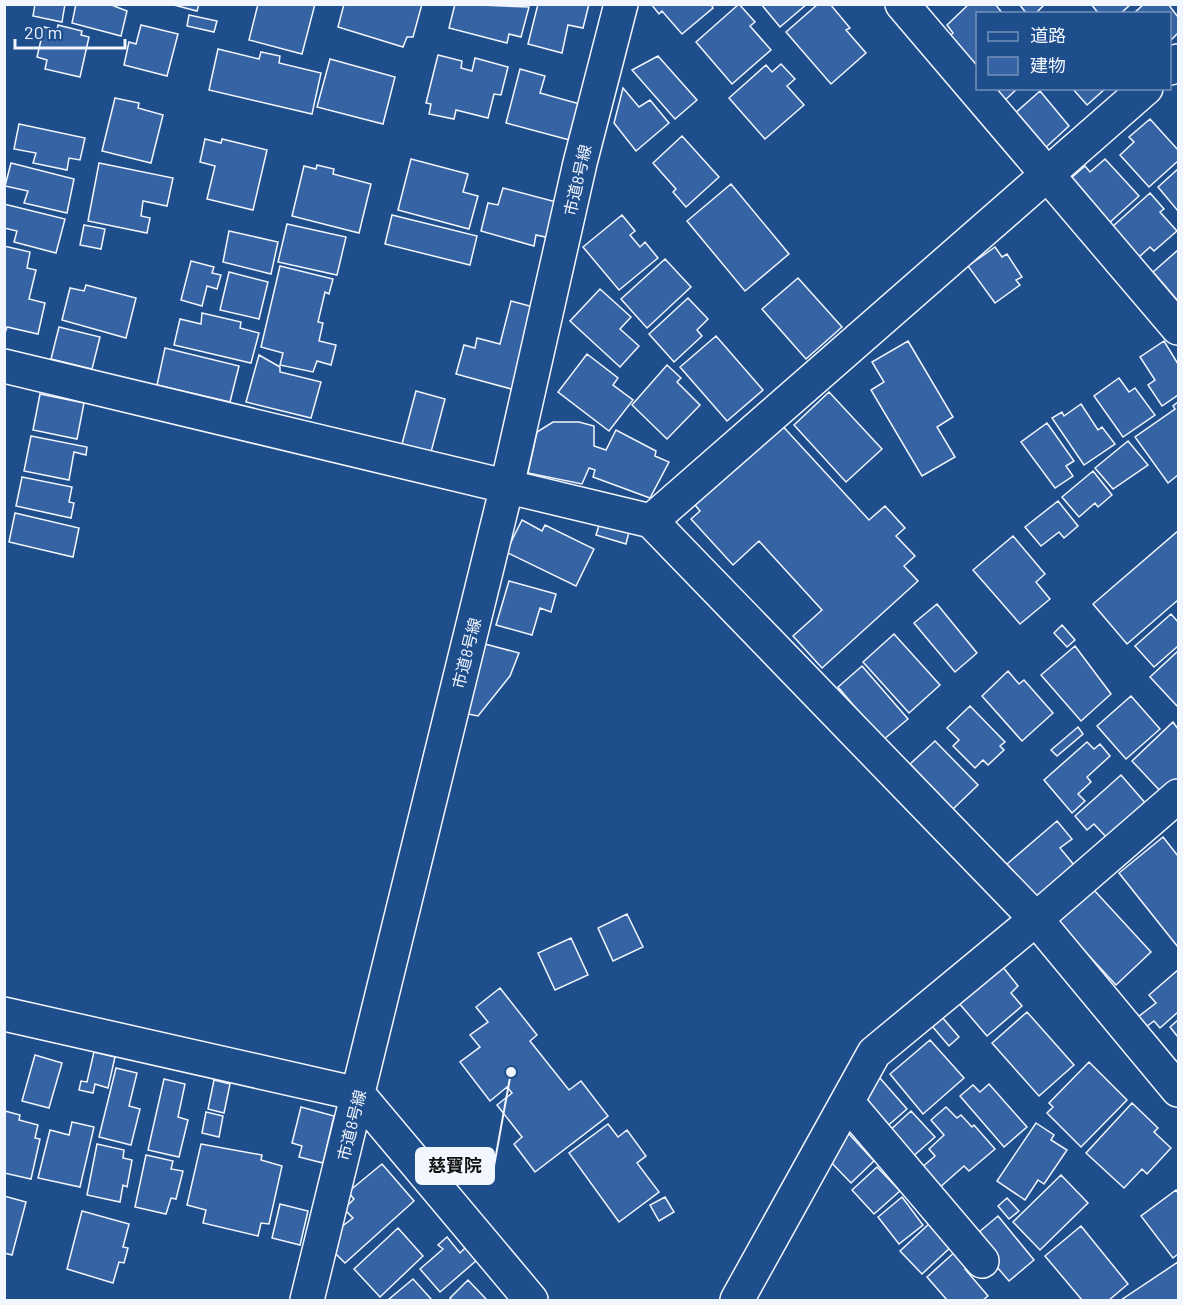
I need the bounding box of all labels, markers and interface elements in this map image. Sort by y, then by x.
scale bar [15,12,124,50]
legend [976,12,1171,90]
text: 20 m [24,21,62,43]
text: 道路 [1030,24,1066,46]
text: 建物 [1030,54,1066,76]
street label: 市道8号線 [560,143,594,217]
street label: 市道8号線 [448,616,484,690]
street label: 市道8号線 [333,1088,369,1162]
callout: 慈寶院 [416,1148,494,1184]
text: 慈寶院 [428,1154,482,1176]

